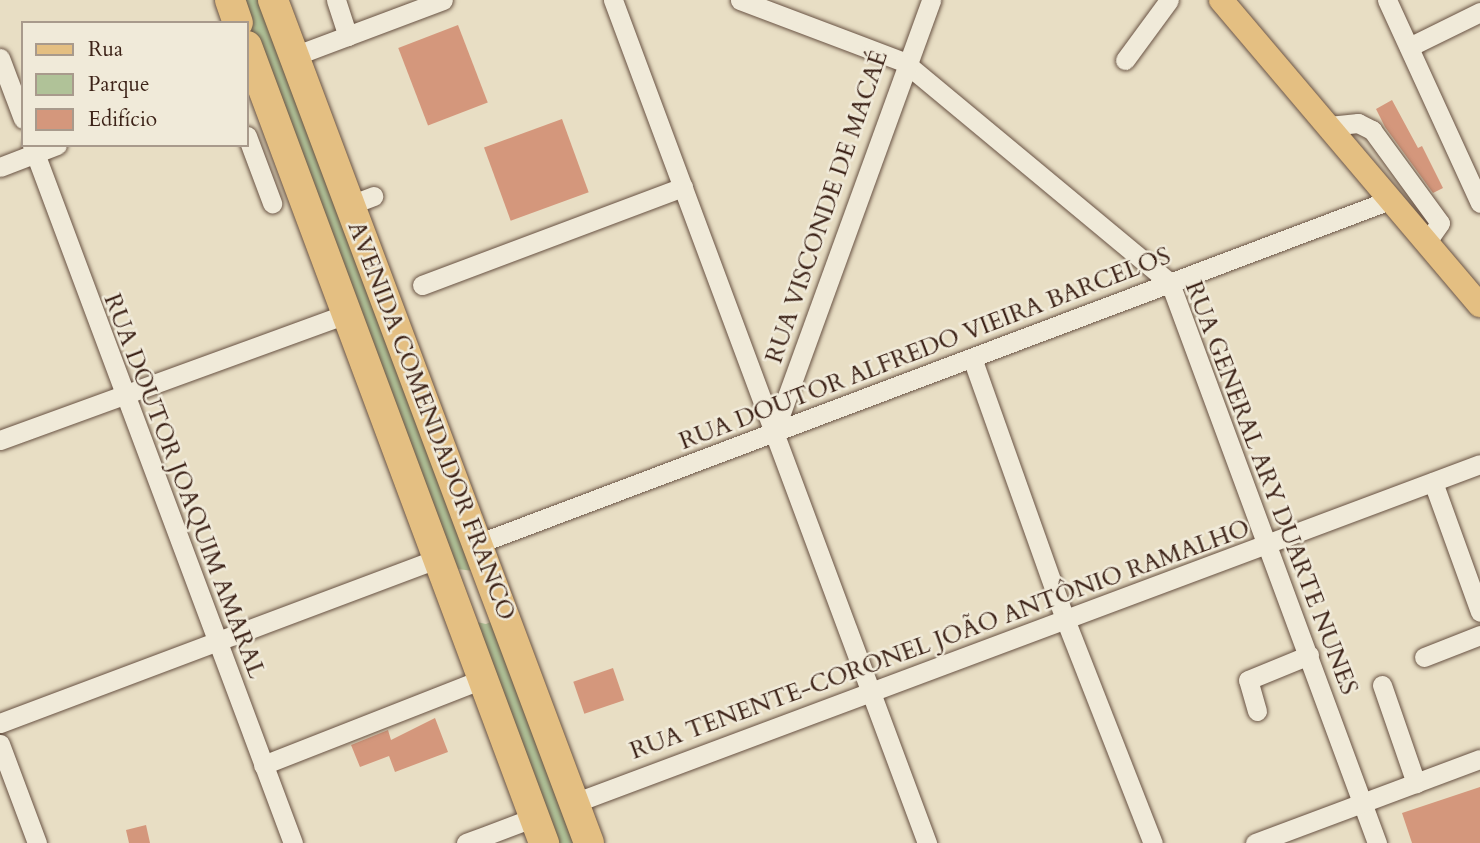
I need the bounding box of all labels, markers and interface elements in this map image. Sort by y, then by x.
legend [21,21,248,147]
text: Rua [88,35,123,64]
street label: RUA VISCONDE DE MACAÉ [760,47,894,367]
text: Parque [88,70,149,99]
text: Edifício [88,105,157,134]
street label: AVENIDA COMENDADOR FRANCO [341,217,521,625]
street label: RUA DOUTOR ALFREDO VIEIRA BARCELOS [675,242,1175,456]
street label: RUA GENERAL ARY DUARTE NUNES [1179,277,1363,699]
street label: RUA DOUTOR JOAQUIM AMARAL [97,290,271,682]
street label: RUA TENENTE-CORONEL JOÃO ANTÔNIO RAMALHO [626,514,1254,766]

